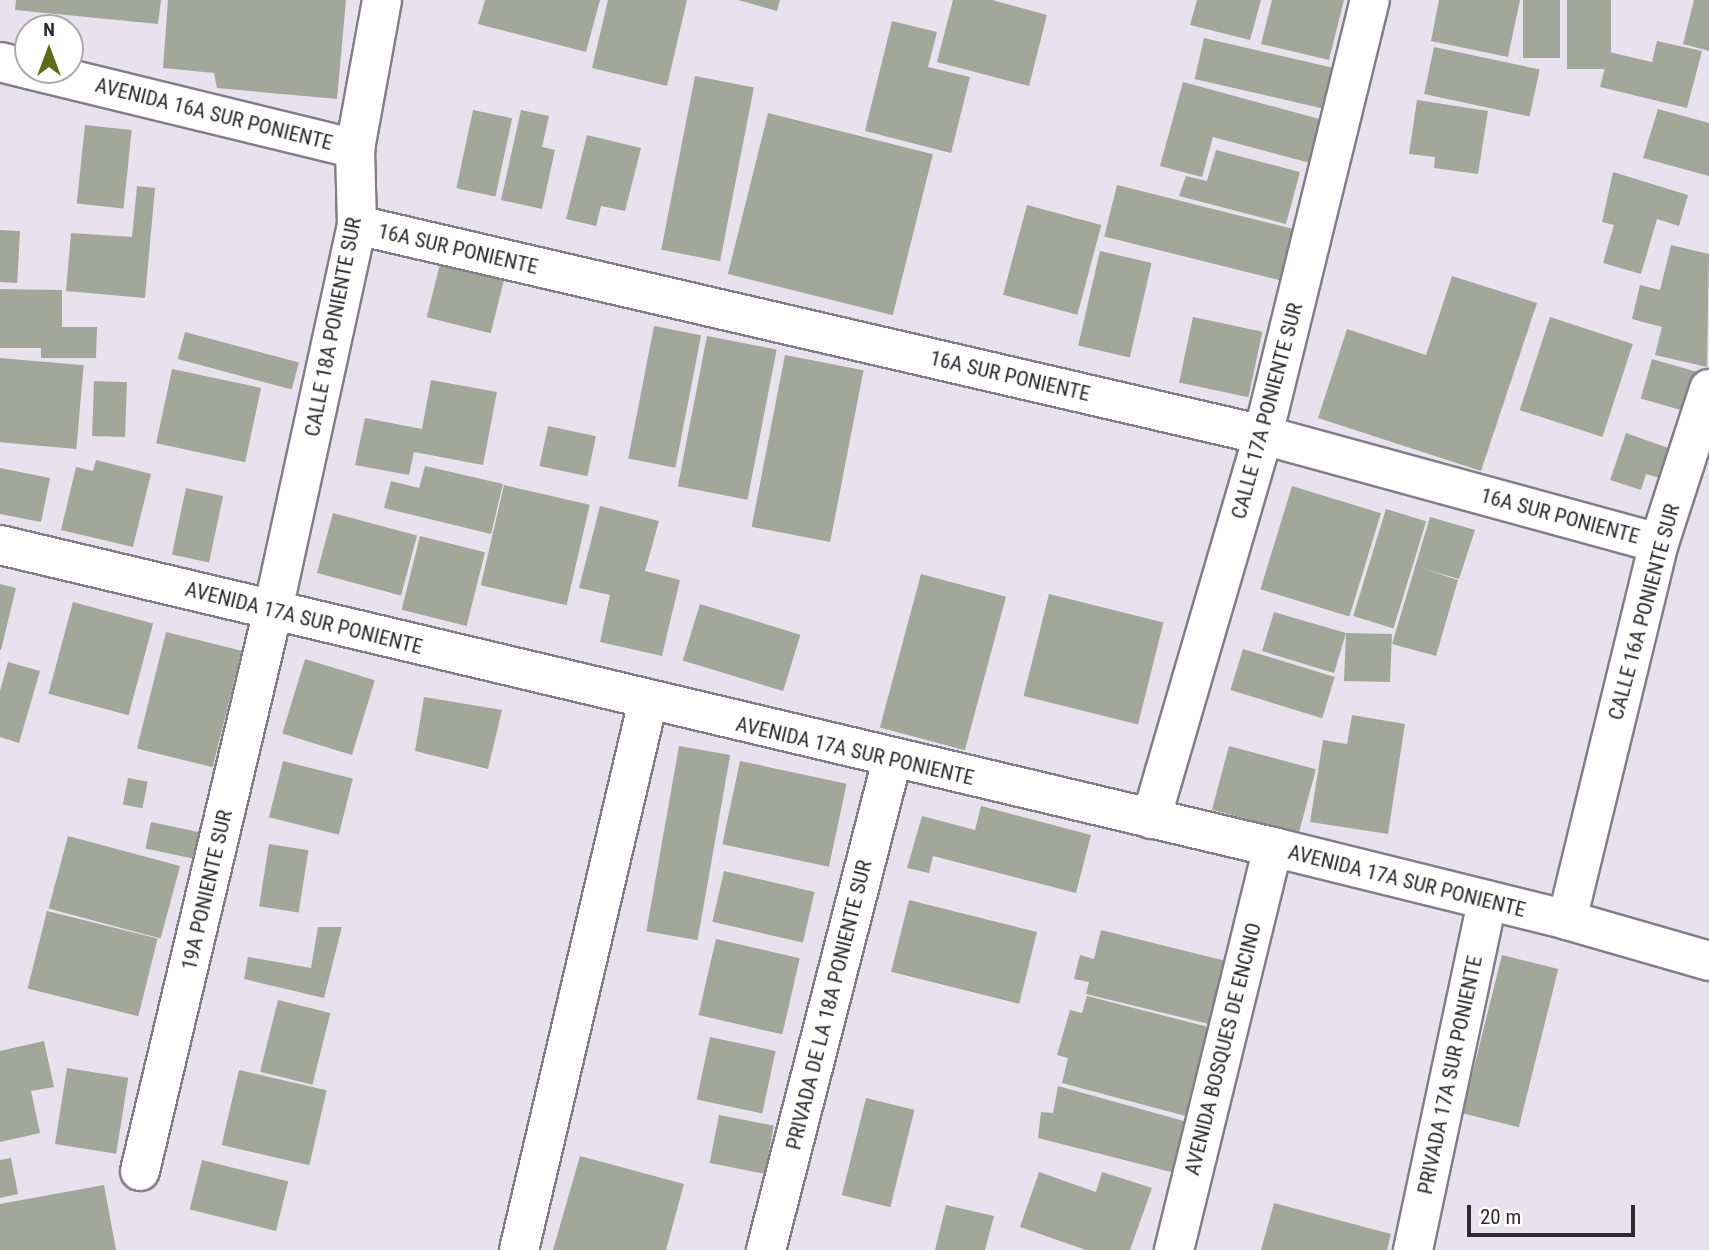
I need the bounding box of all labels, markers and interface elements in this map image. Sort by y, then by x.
north arrow [14,14,84,84]
text: N [43,18,55,41]
street label: AVENIDA 16A SUR PONIENTE [93,72,335,156]
street label: CALLE 18A PONIENTE SUR [299,215,367,439]
street label: 16A SUR PONIENTE [376,218,540,280]
street label: CALLE 17A PONIENTE SUR [1226,300,1308,522]
street label: 16A SUR PONIENTE [928,345,1092,407]
street label: 16A SUR PONIENTE [1478,483,1642,549]
street label: CALLE 16A PONIENTE SUR [1603,501,1685,723]
street label: AVENIDA 17A SUR PONIENTE [183,576,425,660]
street label: AVENIDA 17A SUR PONIENTE [733,711,977,791]
street label: 19A PONIENTE SUR [176,808,238,972]
street label: AVENIDA 17A SUR PONIENTE [1286,839,1528,923]
street label: PRIVADA DE LA 18A PONIENTE SUR [781,858,877,1152]
street label: AVENIDA BOSQUES DE ENCINO [1179,920,1267,1178]
street label: PRIVADA 17A SUR PONIENTE [1412,953,1488,1197]
scale bar [1471,1190,1639,1234]
text: 20 m [1480,1205,1521,1229]

